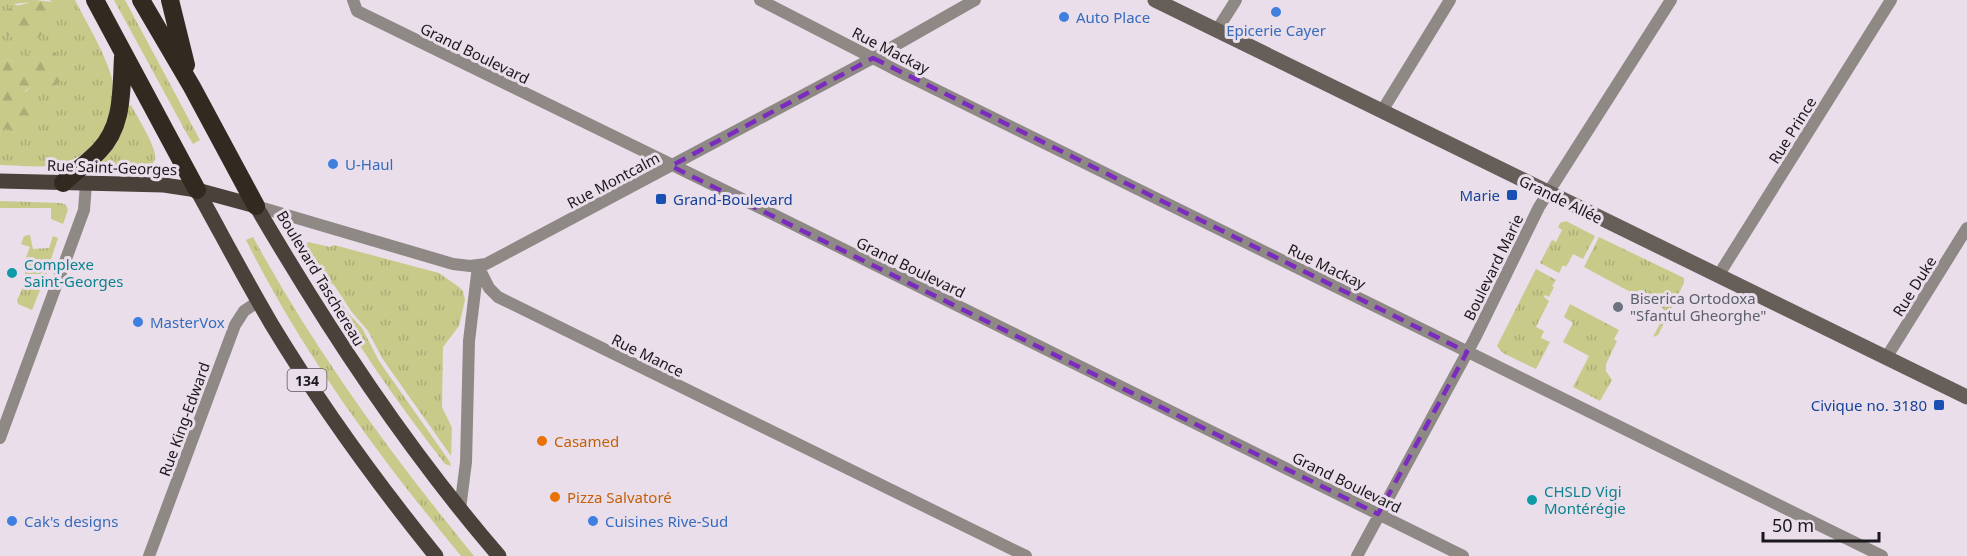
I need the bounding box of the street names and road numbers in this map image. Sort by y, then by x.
street label: Grand Boulevard [417,18,533,88]
street label: Rue Mackay [849,22,933,78]
street label: Rue Prince [1764,93,1820,167]
street label: Rue Montcalm [563,147,663,213]
street label: Rue Saint-Georges [47,155,177,179]
street label: Grande Allée [1516,170,1606,228]
street label: Boulevard Taschereau [273,206,369,350]
street label: Boulevard Marie [1459,211,1527,323]
street label: Grand Boulevard [853,232,969,302]
street label: Rue Mackay [1285,239,1370,294]
street label: Rue Duke [1888,252,1940,320]
street label: Rue Mance [609,329,687,381]
street label: Rue King-Edward [154,359,214,479]
road number: 134 [288,369,326,391]
street label: Grand Boulevard [1289,447,1405,517]

